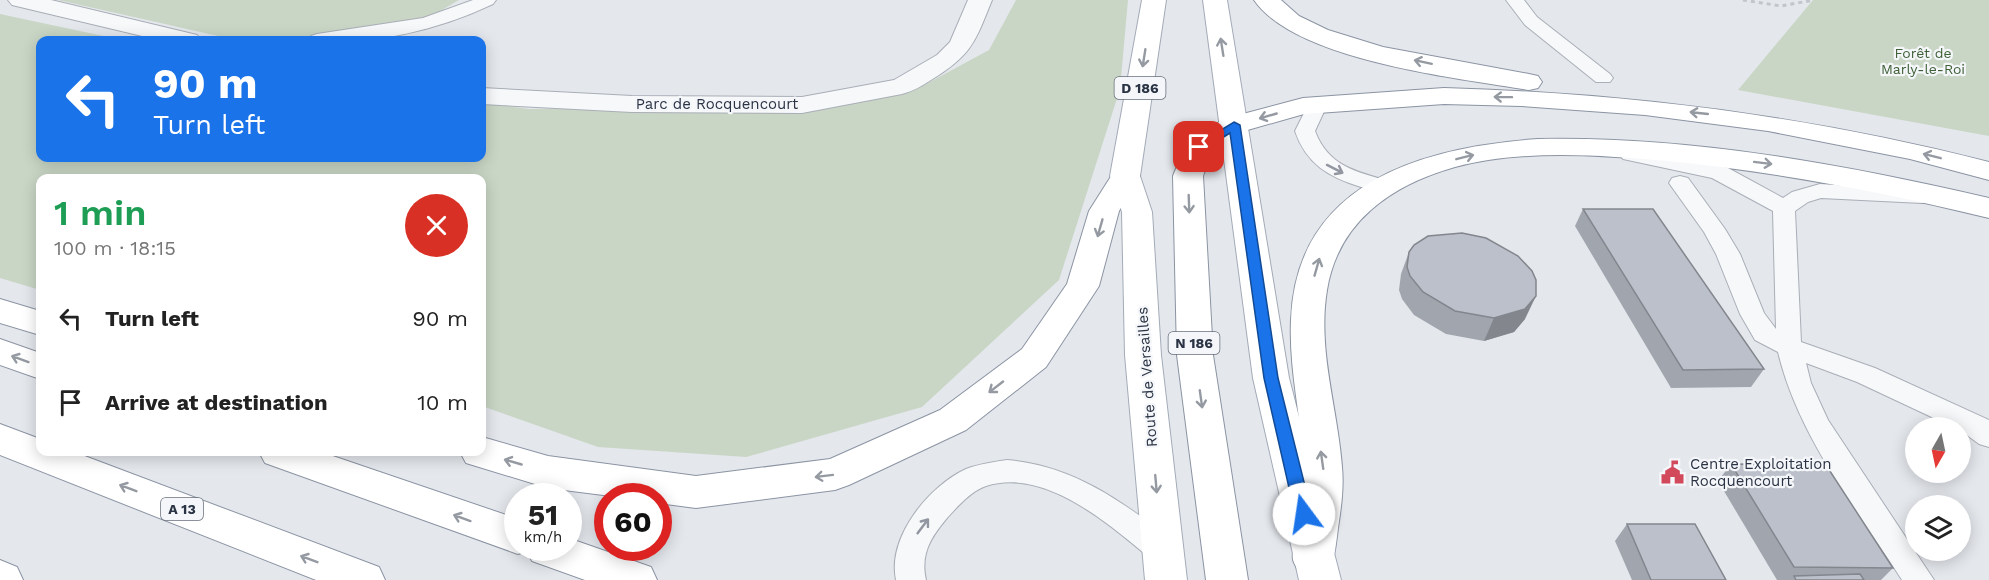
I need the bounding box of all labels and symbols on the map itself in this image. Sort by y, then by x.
one-way arrow [1217,37,1228,57]
park label: Forêt de Marly-le-Roi [1881,45,1965,77]
one-way arrow [1139,47,1150,67]
one-way arrow [1414,56,1433,68]
road number: D 186 [1114,77,1166,99]
one-way arrow [1494,92,1514,103]
street label: Parc de Rocquencourt [636,95,799,113]
one-way arrow [1690,107,1710,118]
one-way arrow [1259,111,1278,122]
pin [1173,121,1224,172]
one-way arrow [1455,150,1474,162]
one-way arrow [1923,150,1942,162]
one-way arrow [1753,158,1773,169]
one-way arrow [1326,164,1344,175]
one-way arrow [1184,194,1195,214]
one-way arrow [1093,218,1105,237]
one-way arrow [1312,258,1323,277]
street label: Route de Versailles [1133,306,1161,448]
road number: N 186 [1168,332,1220,354]
one-way arrow [11,352,30,363]
one-way arrow [989,381,1005,394]
one-way arrow [1196,388,1207,408]
north arrow [1905,417,1971,483]
one-way arrow [1316,451,1327,470]
one-way arrow [504,455,523,467]
place label: Centre Exploitation Rocquencourt [1690,455,1832,490]
public building icon: Centre Exploitation Rocquencourt [1659,460,1685,486]
one-way arrow [815,470,835,481]
one-way arrow [1151,474,1162,493]
one-way arrow [119,482,137,493]
position arrow [1272,482,1336,546]
speed limit sign: 60 [594,483,672,561]
road number: A 13 [161,498,203,520]
one-way arrow [454,511,472,522]
one-way arrow [917,518,930,534]
one-way arrow [301,553,319,564]

